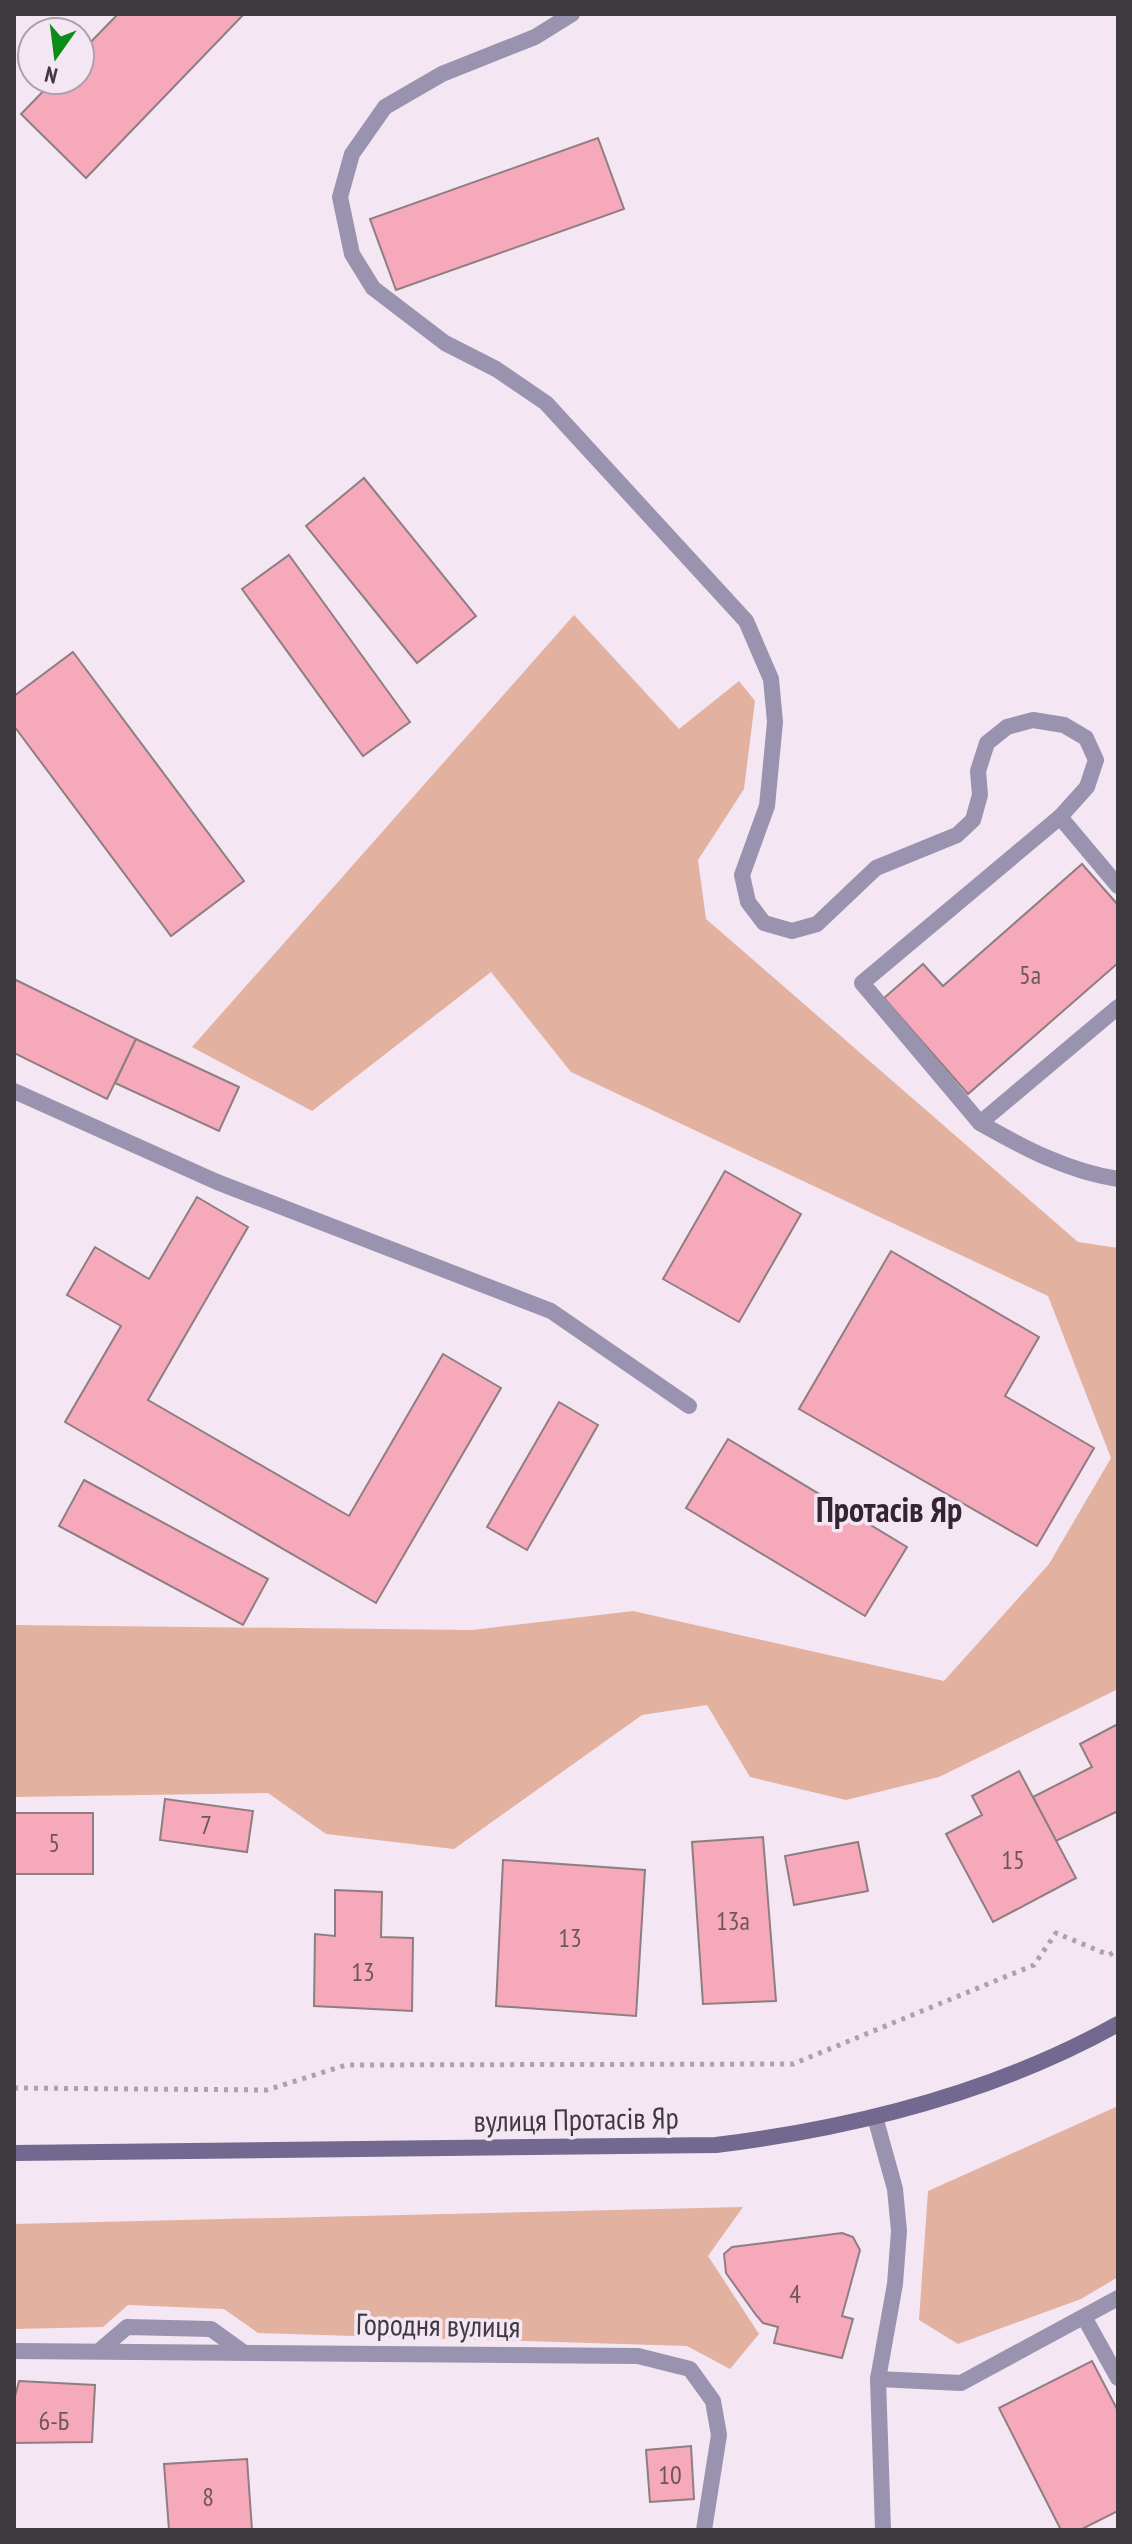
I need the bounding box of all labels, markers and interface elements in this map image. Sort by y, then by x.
north arrow [16,16,96,96]
text: N [42,60,60,90]
house number: 5а [1019,958,1041,991]
district label: Протасів Яр [816,1487,962,1531]
house number: 7 [200,1808,212,1841]
house number: 5 [48,1826,60,1859]
house number: 15 [1001,1843,1025,1876]
house number: 13а [716,1904,750,1937]
house number: 13 [558,1921,582,1954]
house number: 13 [351,1955,375,1988]
street label: вулиця Протасів Яр [473,2097,679,2140]
house number: 4 [789,2277,801,2310]
street label: Городня вулиця [356,2304,521,2345]
house number: 6-Б [39,2404,69,2437]
house number: 10 [658,2458,682,2491]
house number: 8 [202,2480,214,2513]

